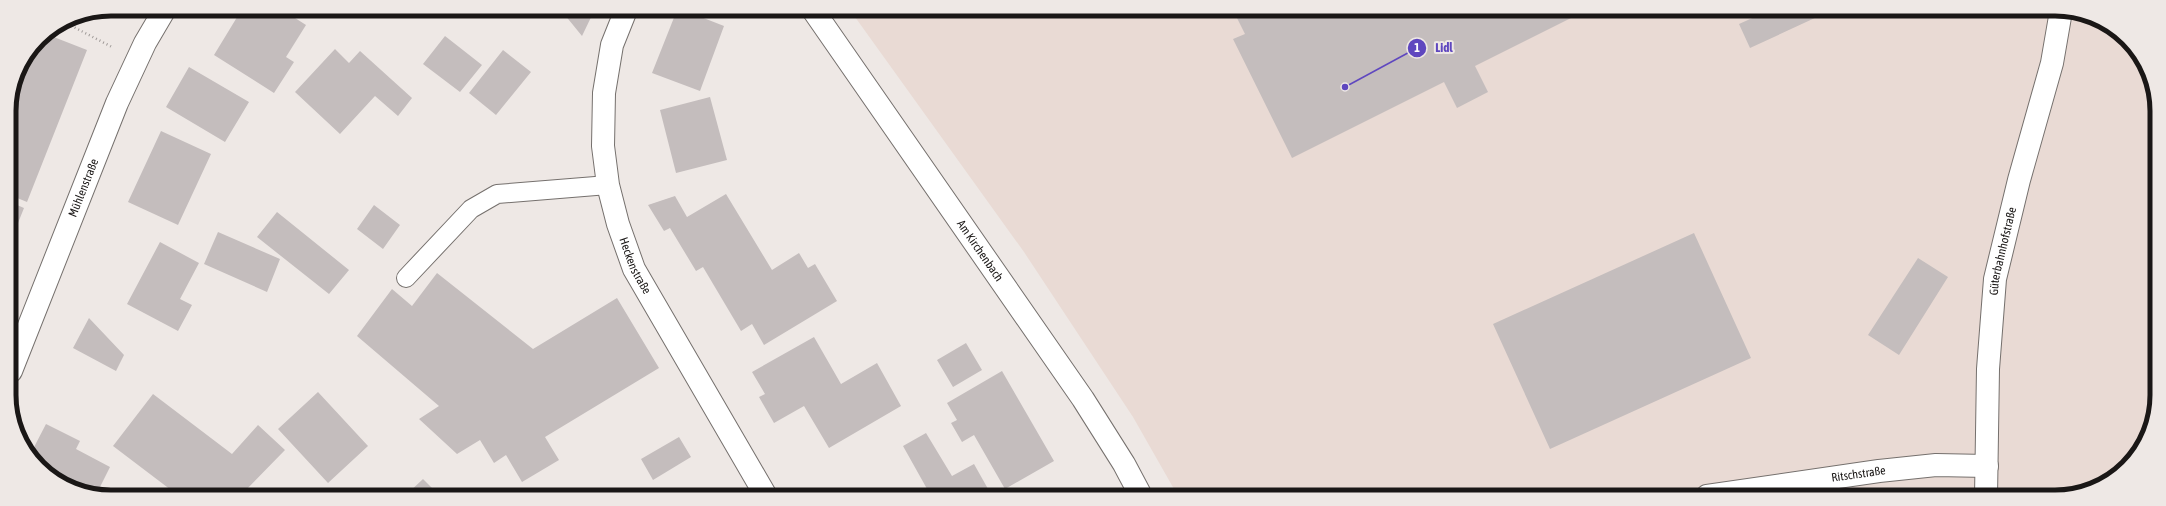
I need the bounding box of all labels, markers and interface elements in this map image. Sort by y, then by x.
callout: Lidl [1407,35,1461,60]
text: Lidl [1435,40,1453,55]
text: 1 [1414,41,1420,55]
street label: Mühlenstraße [66,157,101,219]
street label: Güterbahnhofstraße [1987,206,2019,296]
street label: Am Kirchenbach [954,217,1006,284]
street label: Heckenstraße [616,235,654,296]
street label: Ritschstraße [1830,463,1886,485]

